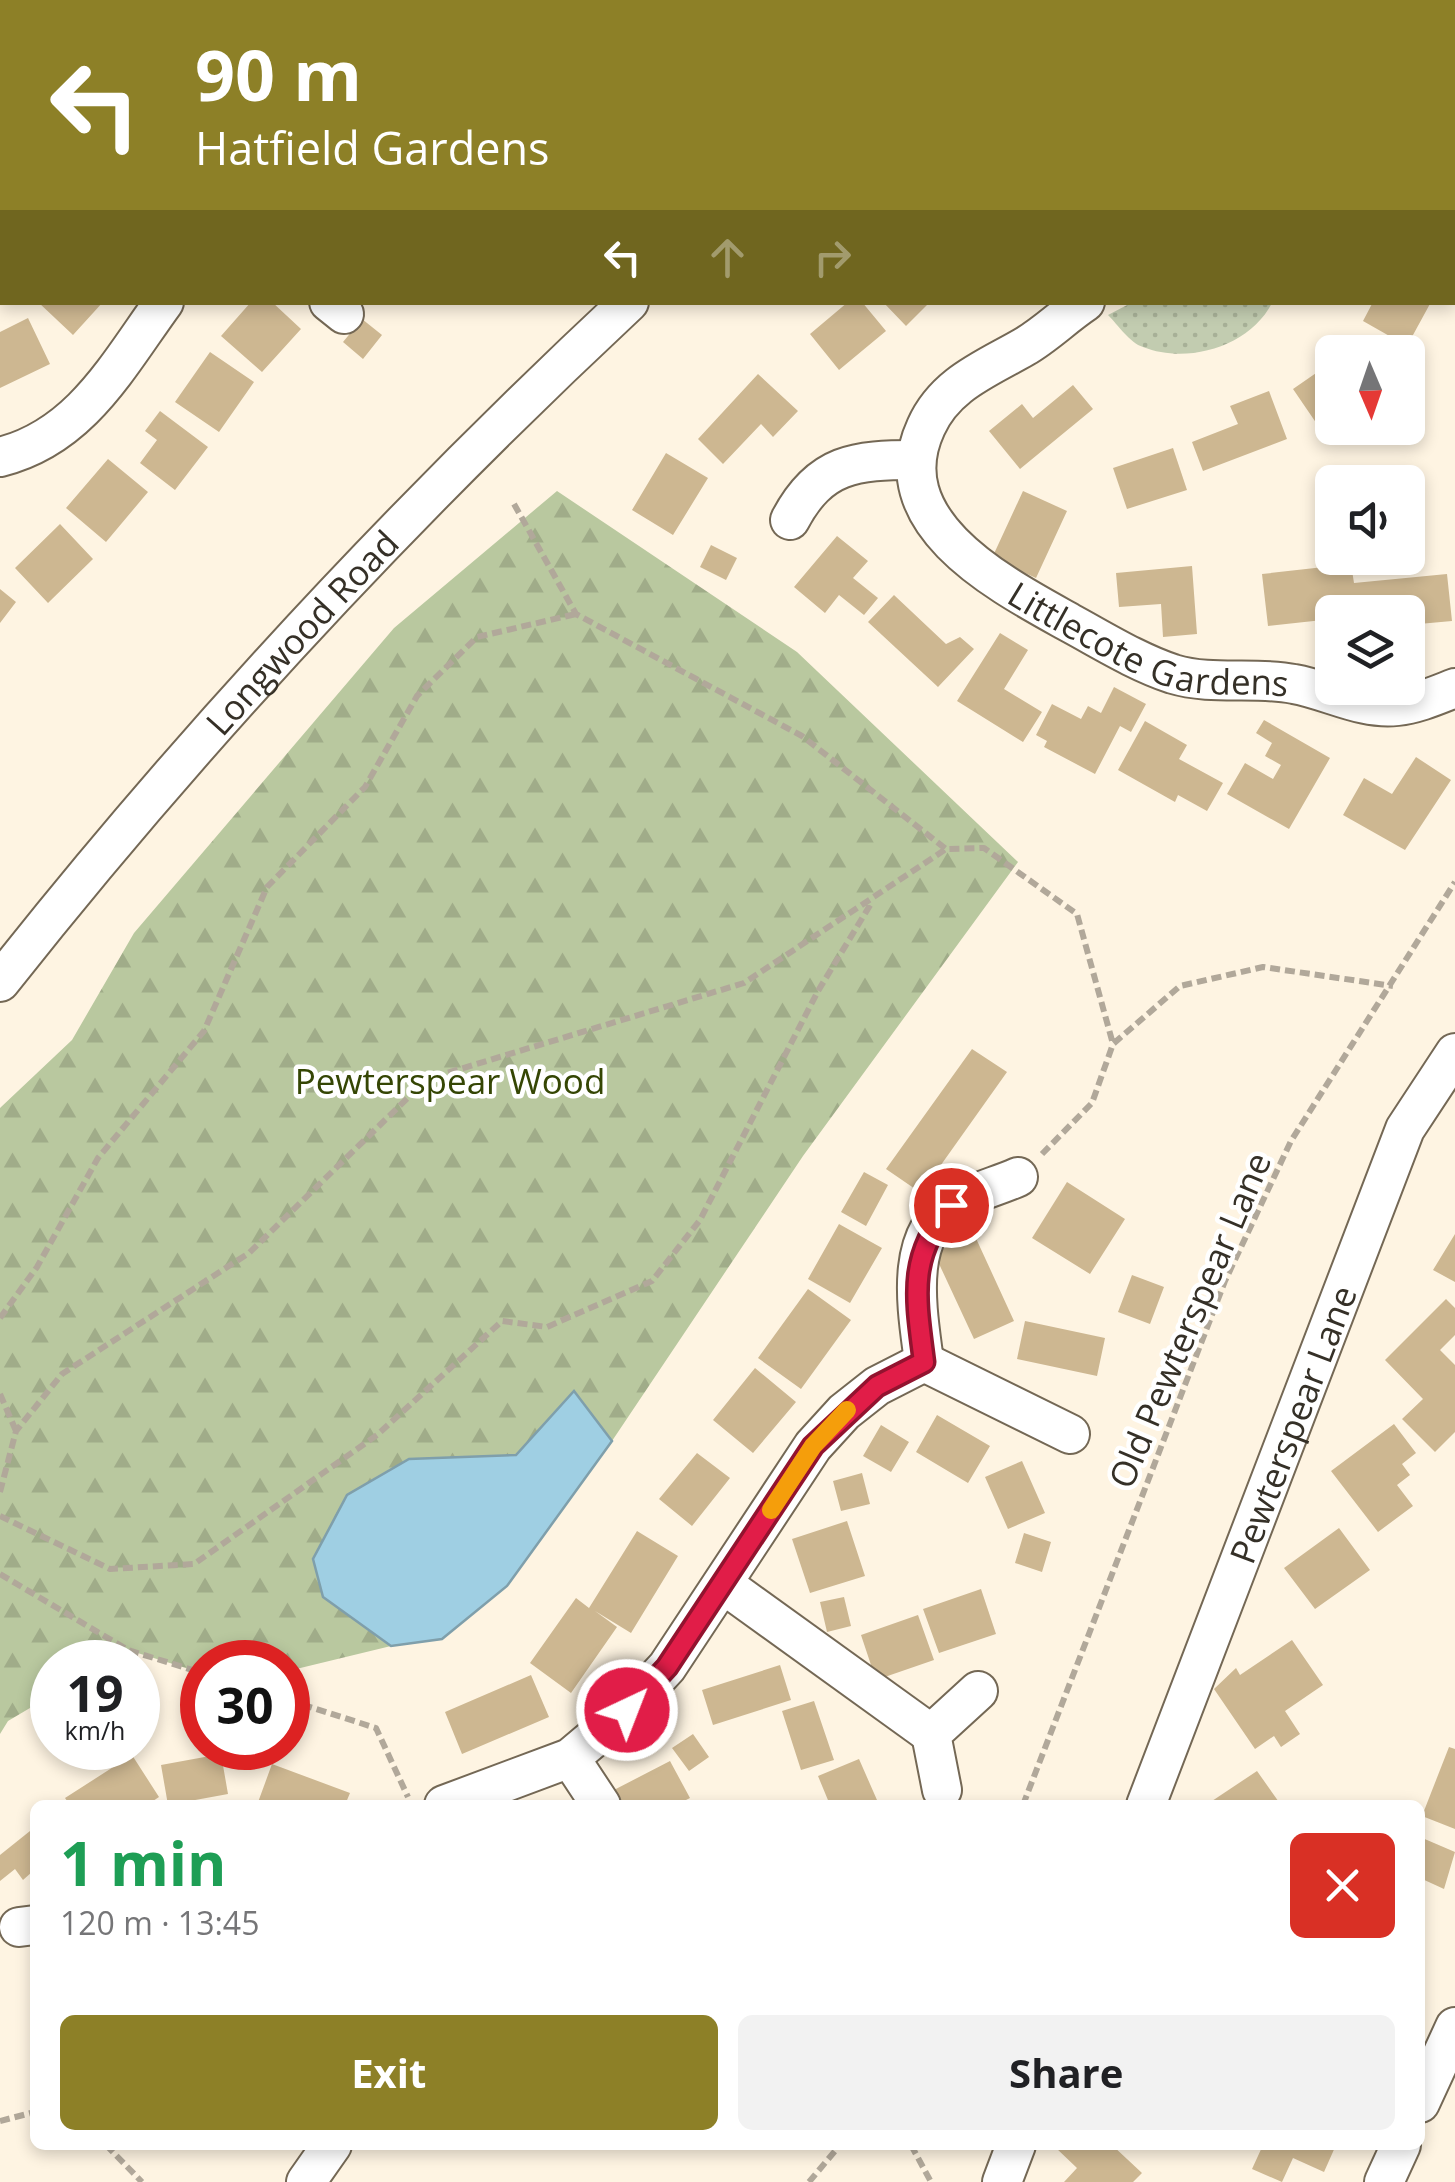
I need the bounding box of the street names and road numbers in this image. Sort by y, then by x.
street label: Longwood Road [195,519,408,744]
street label: Littlecote Gardens [1000,570,1291,706]
street label: Old Pewterspear Lane [1097,1145,1281,1495]
street label: Pewterspear Lane [1217,1278,1366,1570]

